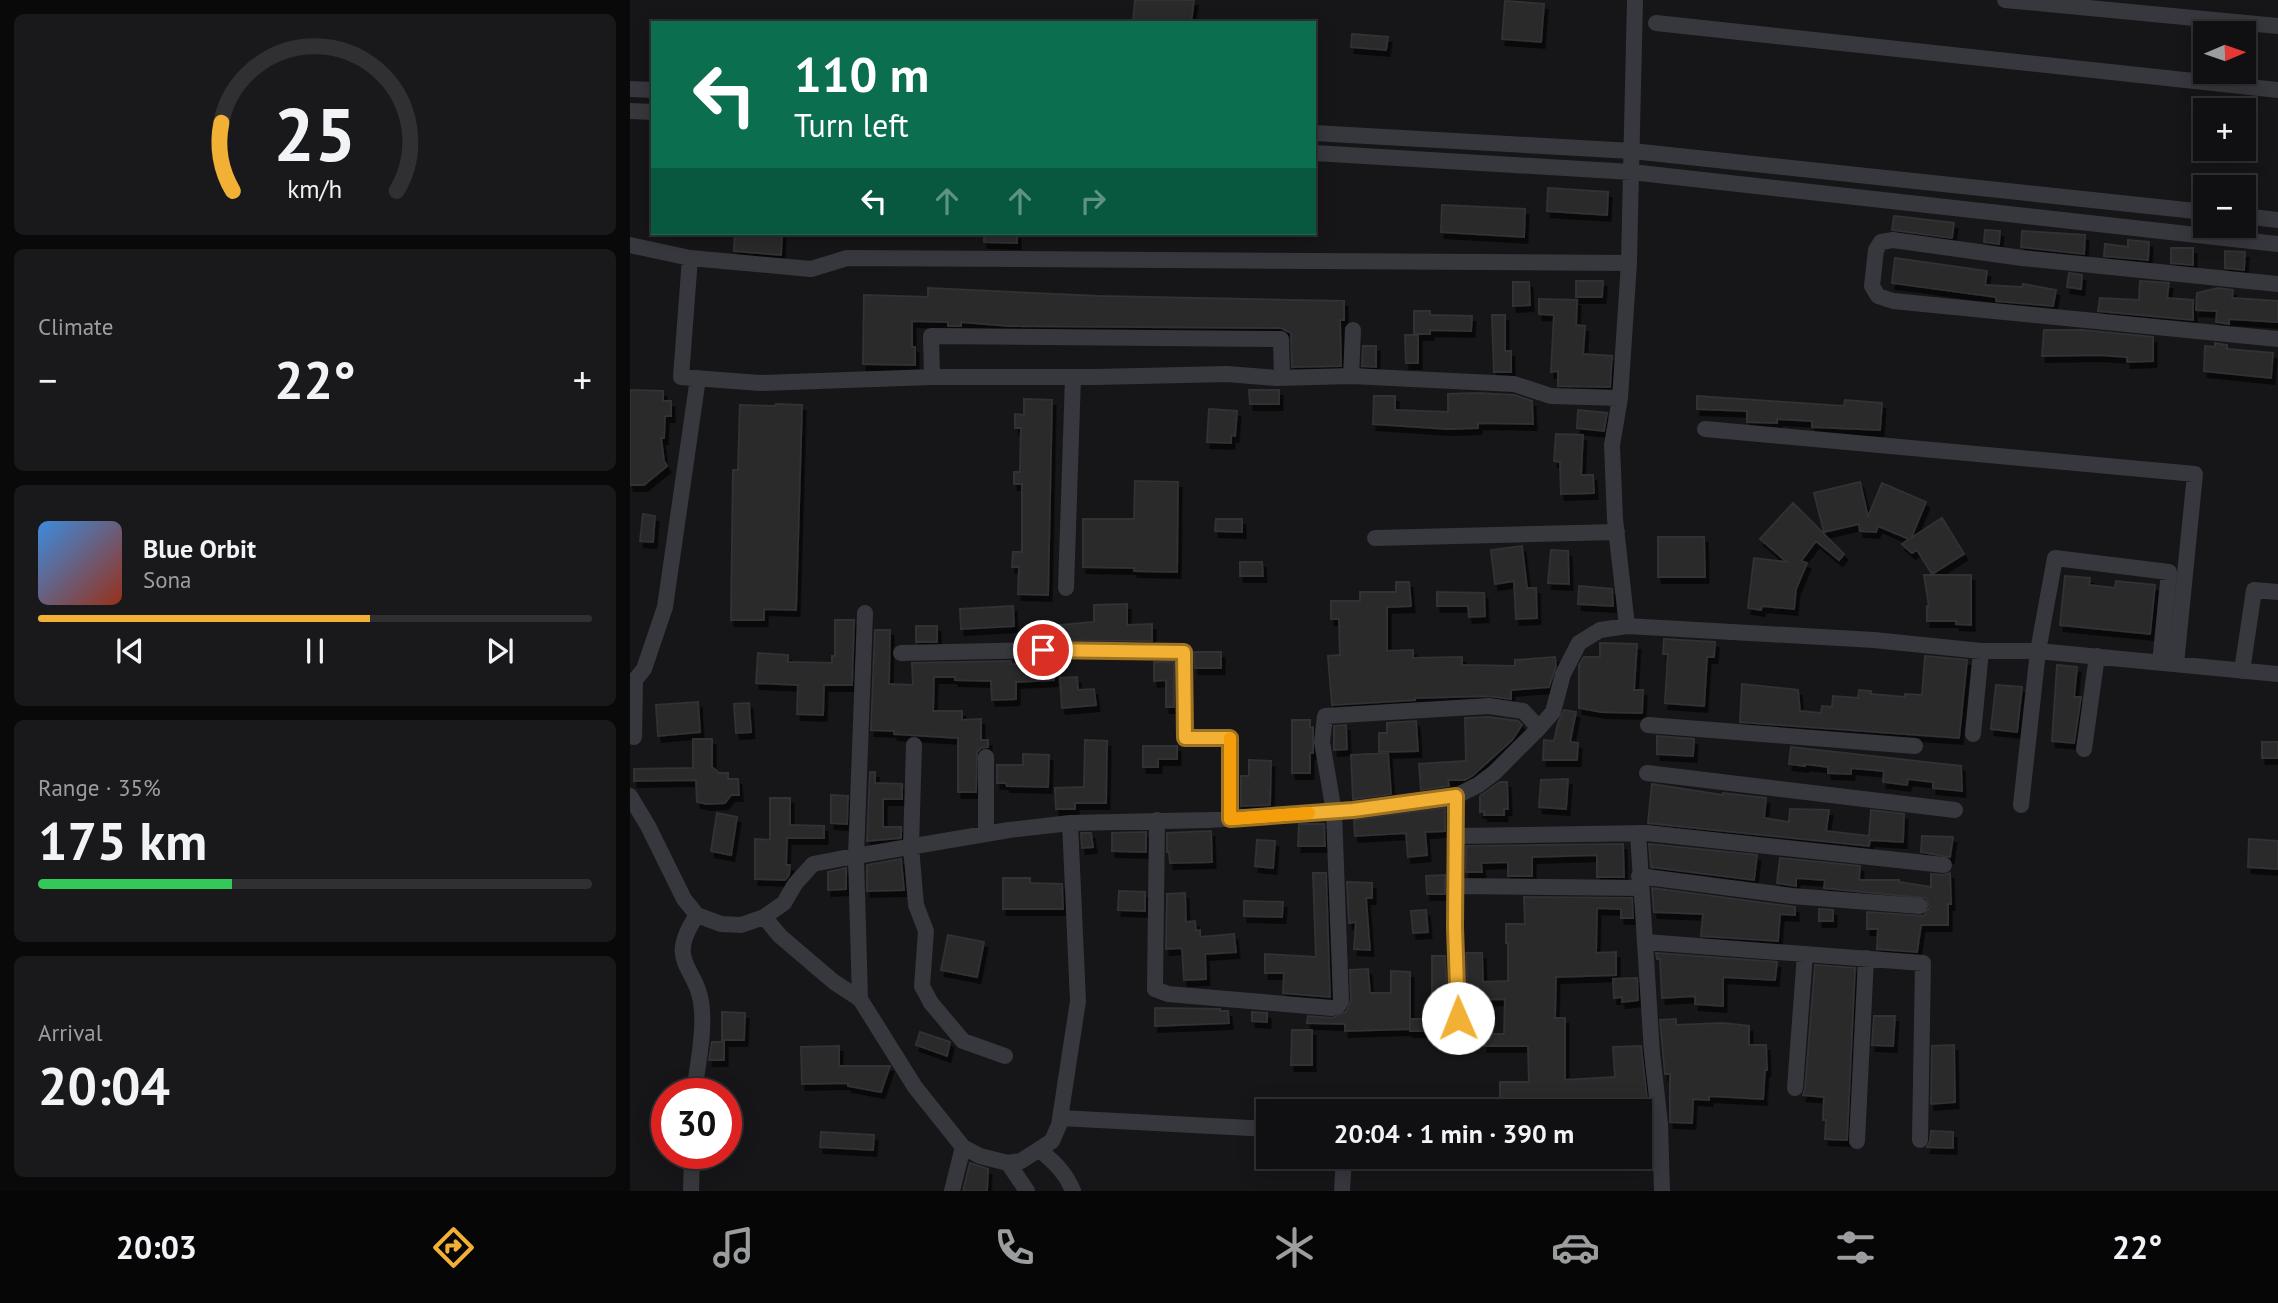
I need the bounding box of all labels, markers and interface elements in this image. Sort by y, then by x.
north arrow [2193,21,2256,84]
map controls [2193,21,2256,238]
text: 110 m [794,42,929,106]
icon: left [679,49,770,140]
text: 25 [274,87,356,181]
button: + [2193,98,2256,161]
text: Turn left [794,104,909,146]
text: km/h [288,173,342,205]
button: − [2193,175,2256,238]
icon: left [855,182,893,220]
icon: ahead [928,182,966,220]
icon: ahead [1001,182,1039,220]
icon: right [1074,182,1112,220]
text: Climate [38,312,113,341]
text: 22° [274,346,356,413]
text: − [38,355,57,404]
text: + [573,355,592,404]
text: Blue Orbit [143,532,256,565]
text: Sona [143,565,192,594]
pin [1013,620,1073,680]
icon: arrive [1024,631,1062,669]
icon: previous [111,632,149,670]
icon: pause [296,632,334,670]
icon: next [481,632,519,670]
text: Range · 35% [38,773,161,802]
text: 175 km [38,807,207,874]
position arrow [1421,981,1495,1055]
text: Arrival [38,1018,102,1047]
text: 20:04 [38,1052,170,1119]
speed limit sign: 30 [651,1078,742,1169]
text: 20:04 · 1 min · 390 m [1334,1117,1574,1150]
icon: directions [429,1223,478,1272]
icon: music [709,1223,758,1272]
icon: phone [990,1223,1039,1272]
icon: climate [1270,1223,1319,1272]
icon: car [1551,1223,1600,1272]
icon: filters [1831,1223,1880,1272]
text: 20:03 [116,1226,197,1268]
text: 22° [2112,1226,2162,1268]

